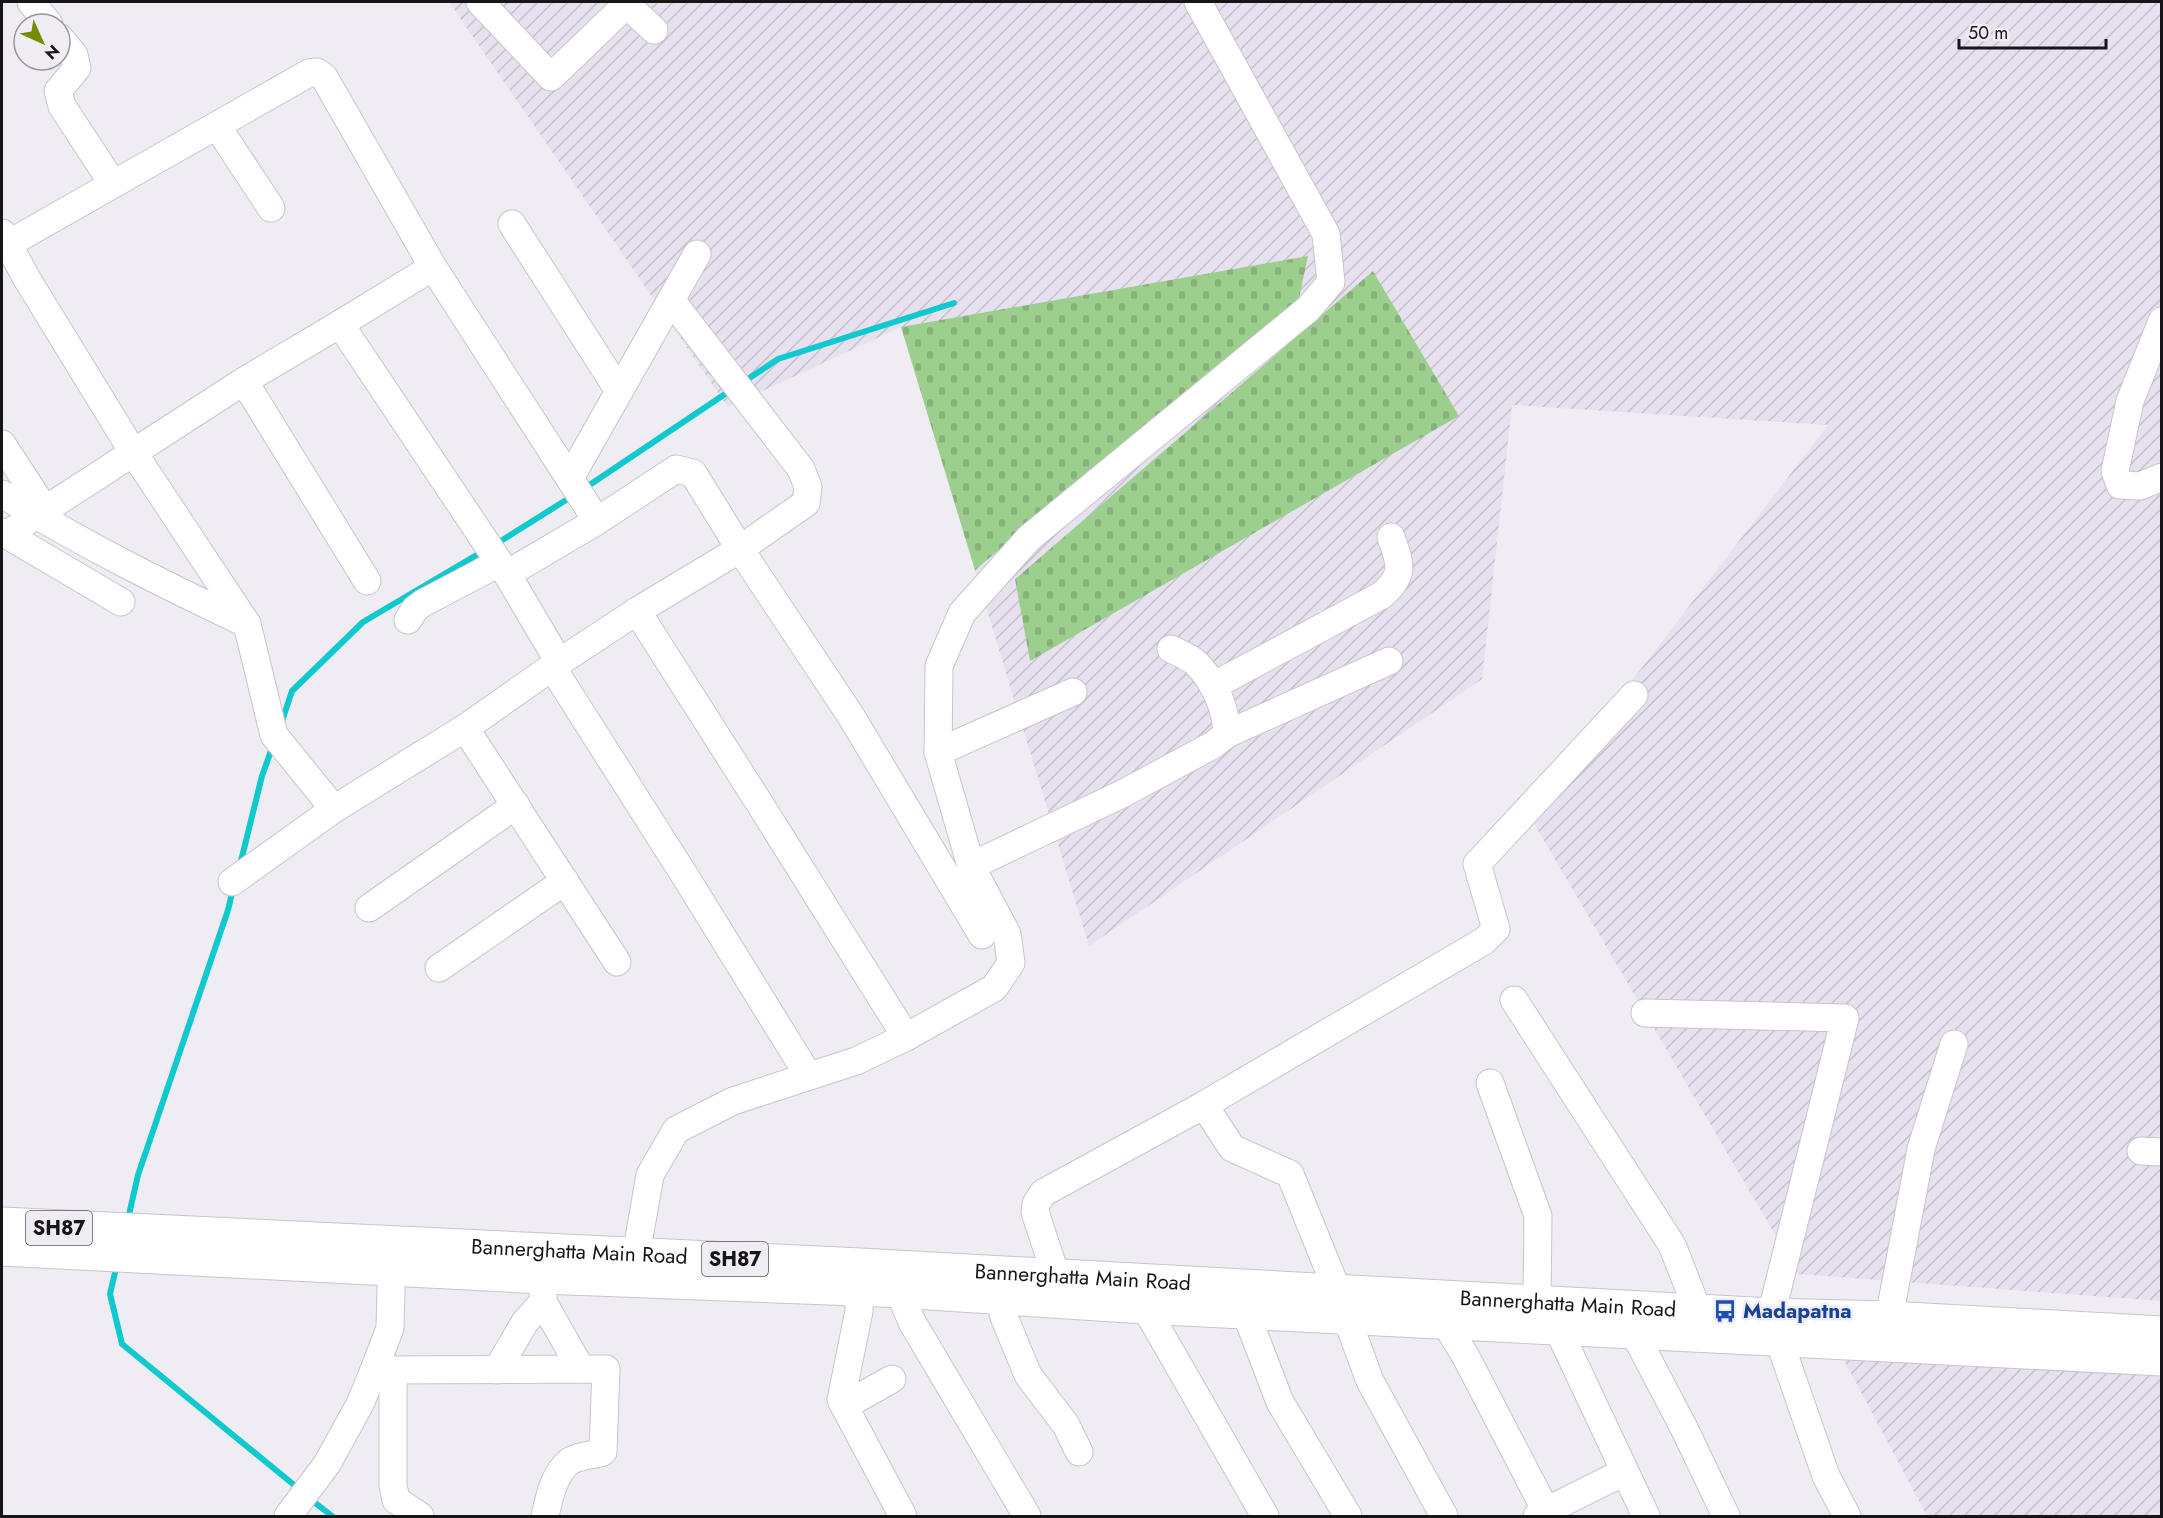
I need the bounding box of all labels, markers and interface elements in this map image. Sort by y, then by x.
north arrow [12,12,72,72]
scale bar [1959,12,2106,50]
text: 50 m [1968,20,2008,46]
text: N [40,40,65,65]
road number: SH87 [26,1211,92,1245]
street label: Bannerghatta Main Road [470,1231,688,1272]
road number: SH87 [702,1242,768,1276]
street label: Bannerghatta Main Road [974,1256,1192,1298]
street label: Bannerghatta Main Road [1459,1283,1677,1325]
place label: Madapatna [1743,1296,1852,1326]
bus stop icon: Madapatna [1712,1298,1738,1324]

